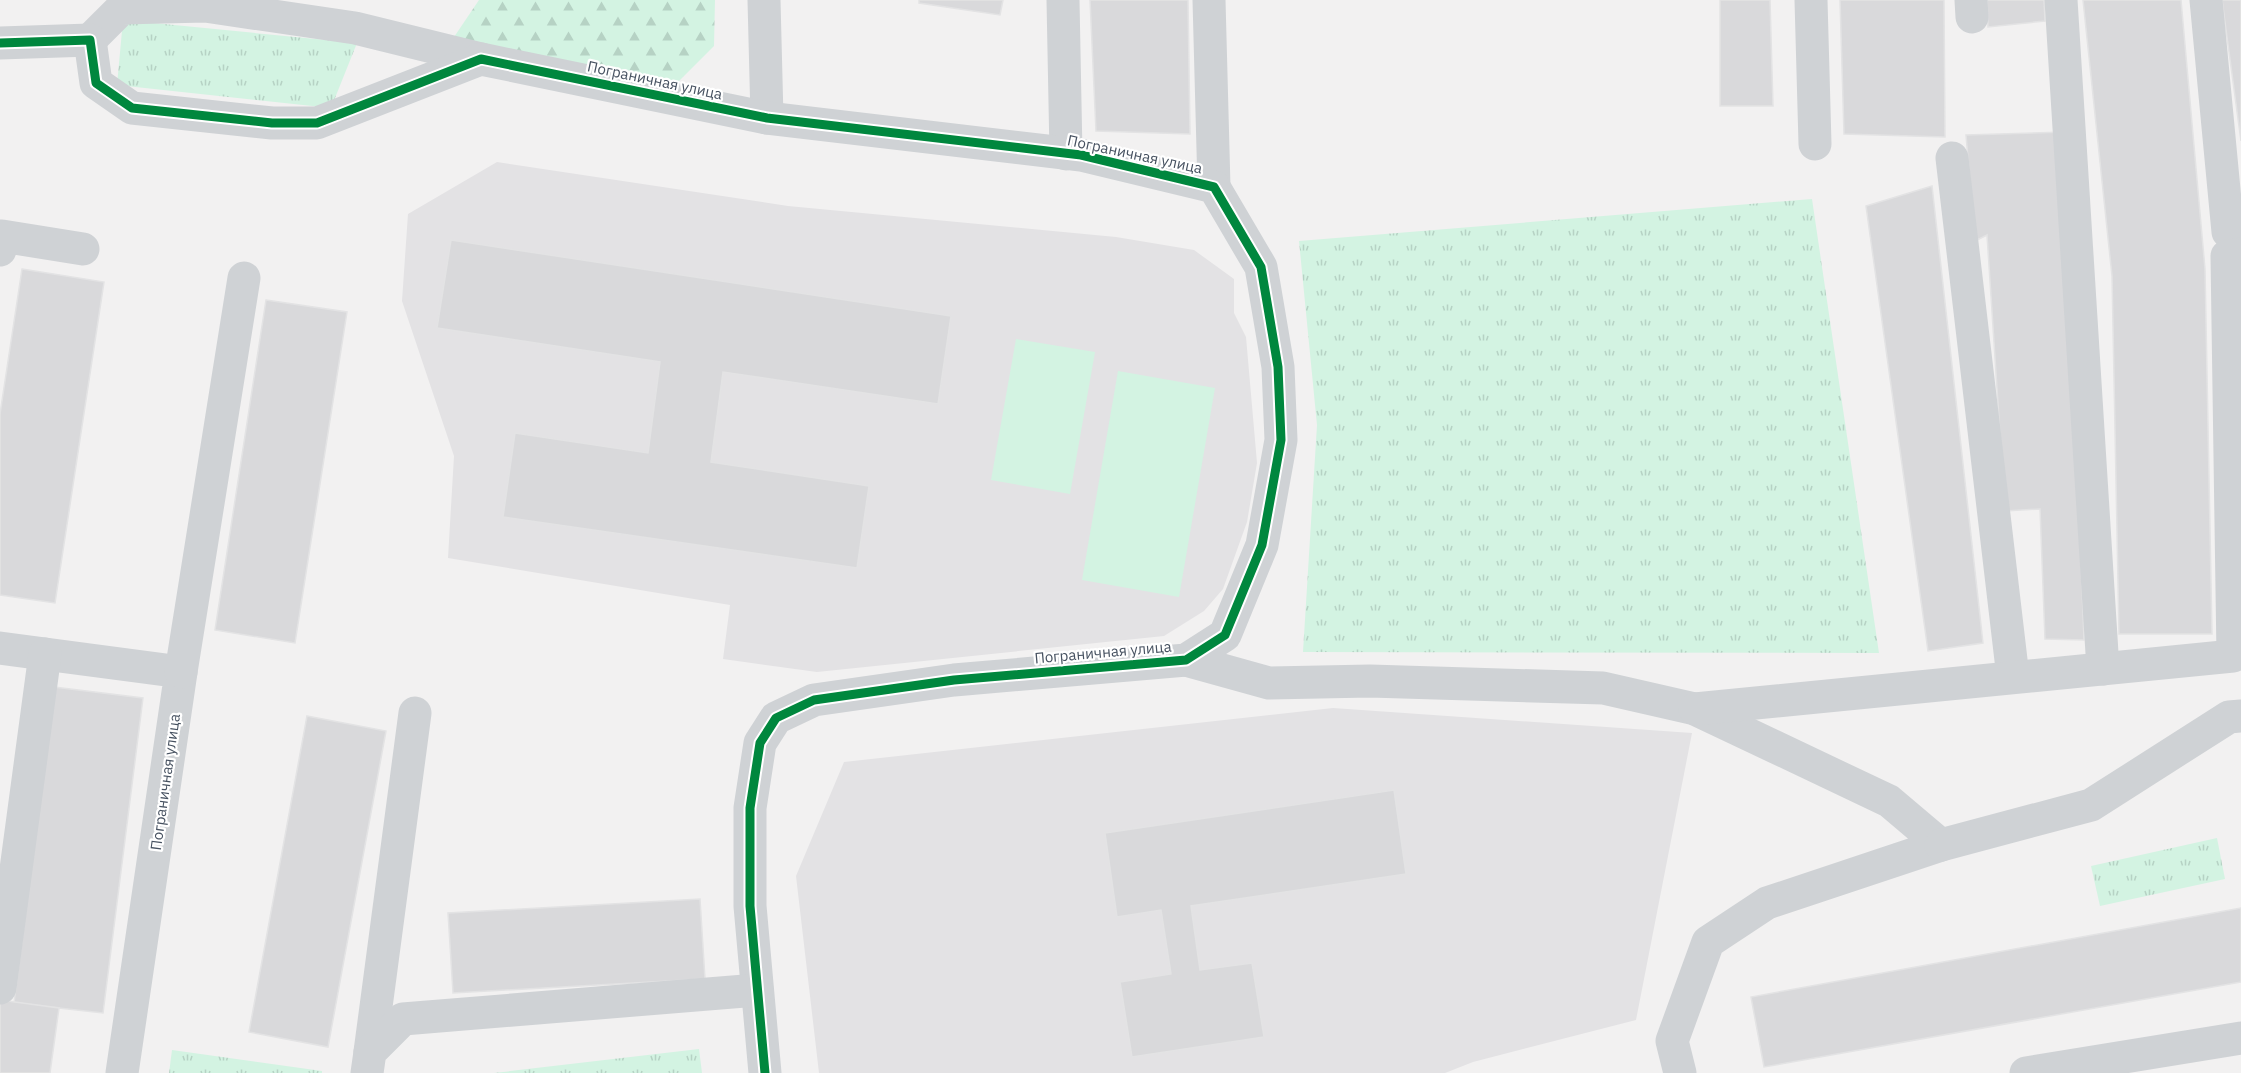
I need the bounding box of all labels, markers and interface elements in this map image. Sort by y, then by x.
street label: Пограничная улица [586,56,724,104]
street label: Пограничная улица [1066,130,1204,178]
street label: Пограничная улица [1034,637,1172,667]
street label: Пограничная улица [146,713,184,851]

